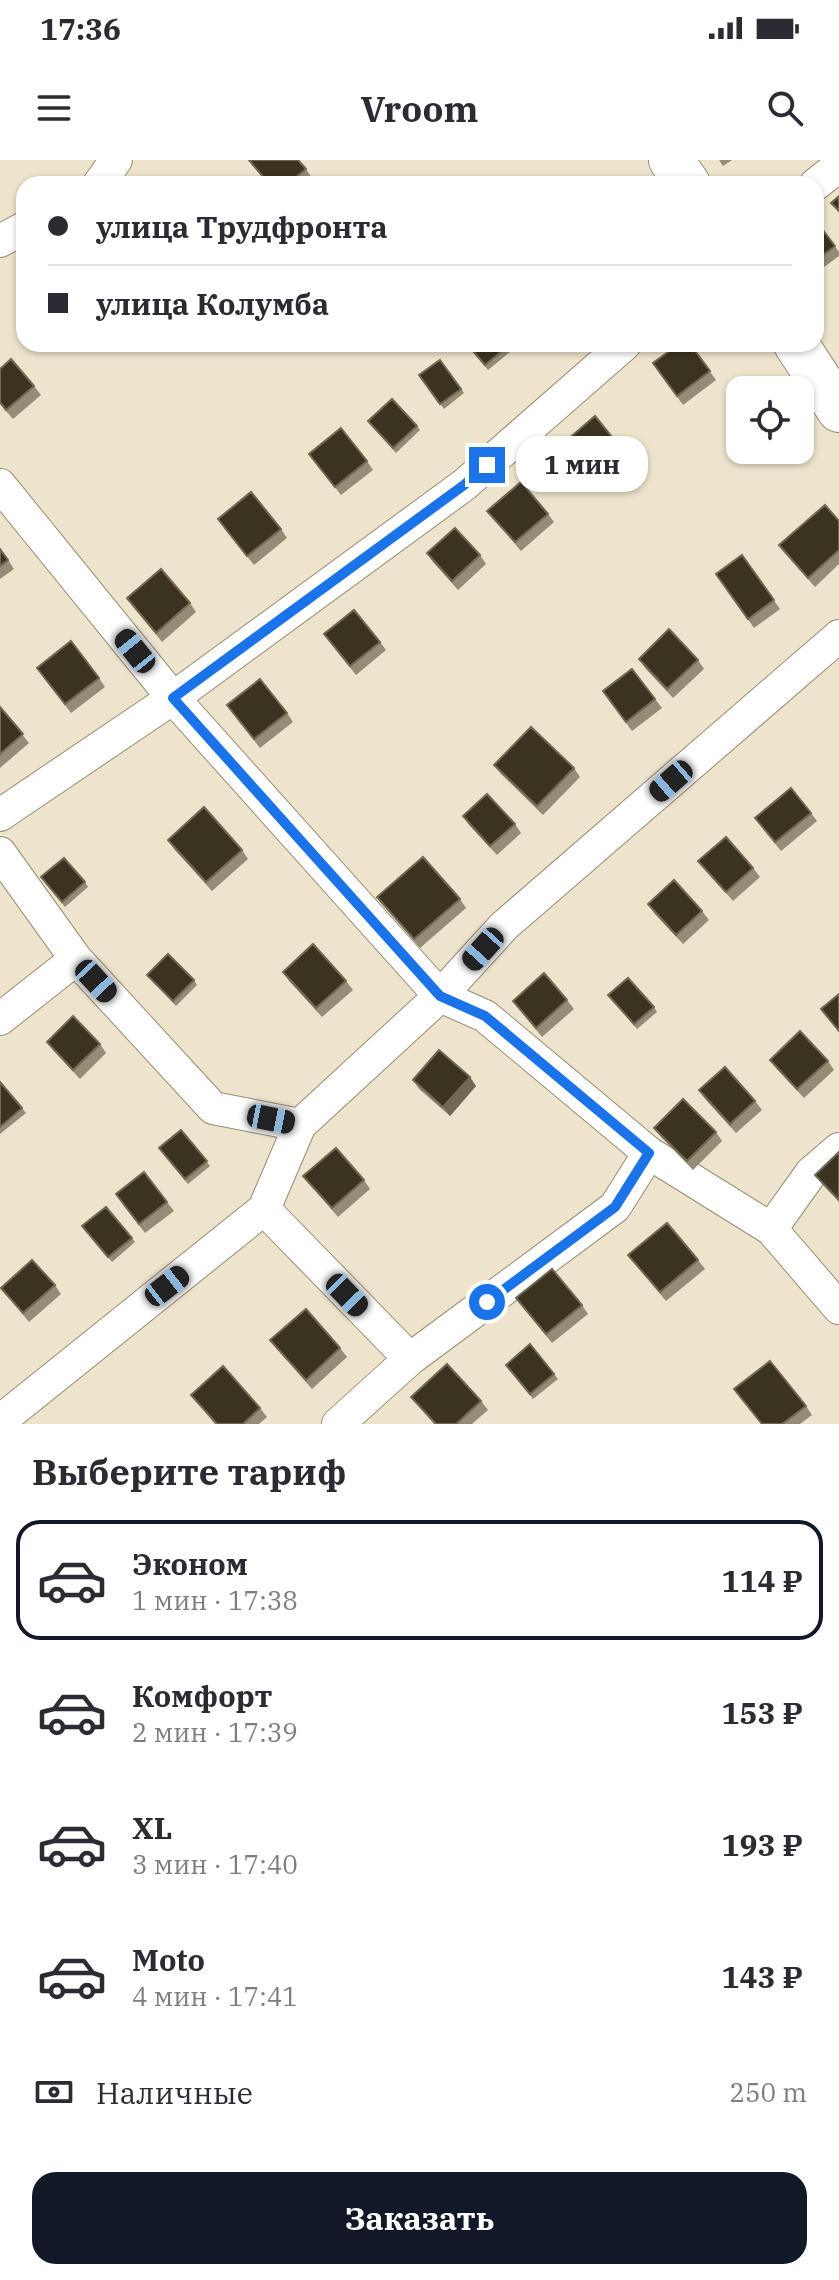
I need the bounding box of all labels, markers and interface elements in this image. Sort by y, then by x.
text: 17:36 [40,9,121,48]
text: Vroom [361,85,478,132]
icon: menu [32,86,76,130]
icon: search [763,86,807,130]
text: улица Трудфронта [96,207,388,246]
text: улица Колумба [96,284,329,323]
map controls [726,376,814,464]
button: locate [726,376,814,464]
callout: 1 мин [515,437,647,493]
route end [469,447,505,483]
text: 1 мин [544,447,620,481]
car [111,625,159,677]
car [645,756,697,806]
car [458,923,508,975]
car [71,955,121,1007]
car [245,1103,297,1135]
car [141,1262,193,1310]
car [322,1269,372,1321]
route start [469,1284,505,1320]
text: Выберите тариф [32,1448,346,1495]
icon: car [36,1544,108,1616]
text: Эконом [132,1544,248,1583]
text: 114 ₽ [722,1561,803,1600]
text: 1 мин · 17:38 [132,1583,298,1617]
icon: car [36,1676,108,1748]
text: Комфорт [132,1676,273,1715]
text: 153 ₽ [722,1693,803,1732]
text: 2 мин · 17:39 [132,1715,298,1749]
icon: car [36,1808,108,1880]
text: XL [132,1808,172,1847]
text: 193 ₽ [722,1825,803,1864]
text: 3 мин · 17:40 [132,1847,298,1881]
icon: car [36,1940,108,2012]
text: Moto [132,1940,205,1979]
text: 143 ₽ [722,1957,803,1996]
text: 4 мин · 17:41 [132,1979,298,2013]
icon: cash [32,2070,76,2114]
text: Наличные [96,2073,253,2112]
text: 250 m [729,2075,807,2109]
button: Заказать [32,2172,807,2264]

